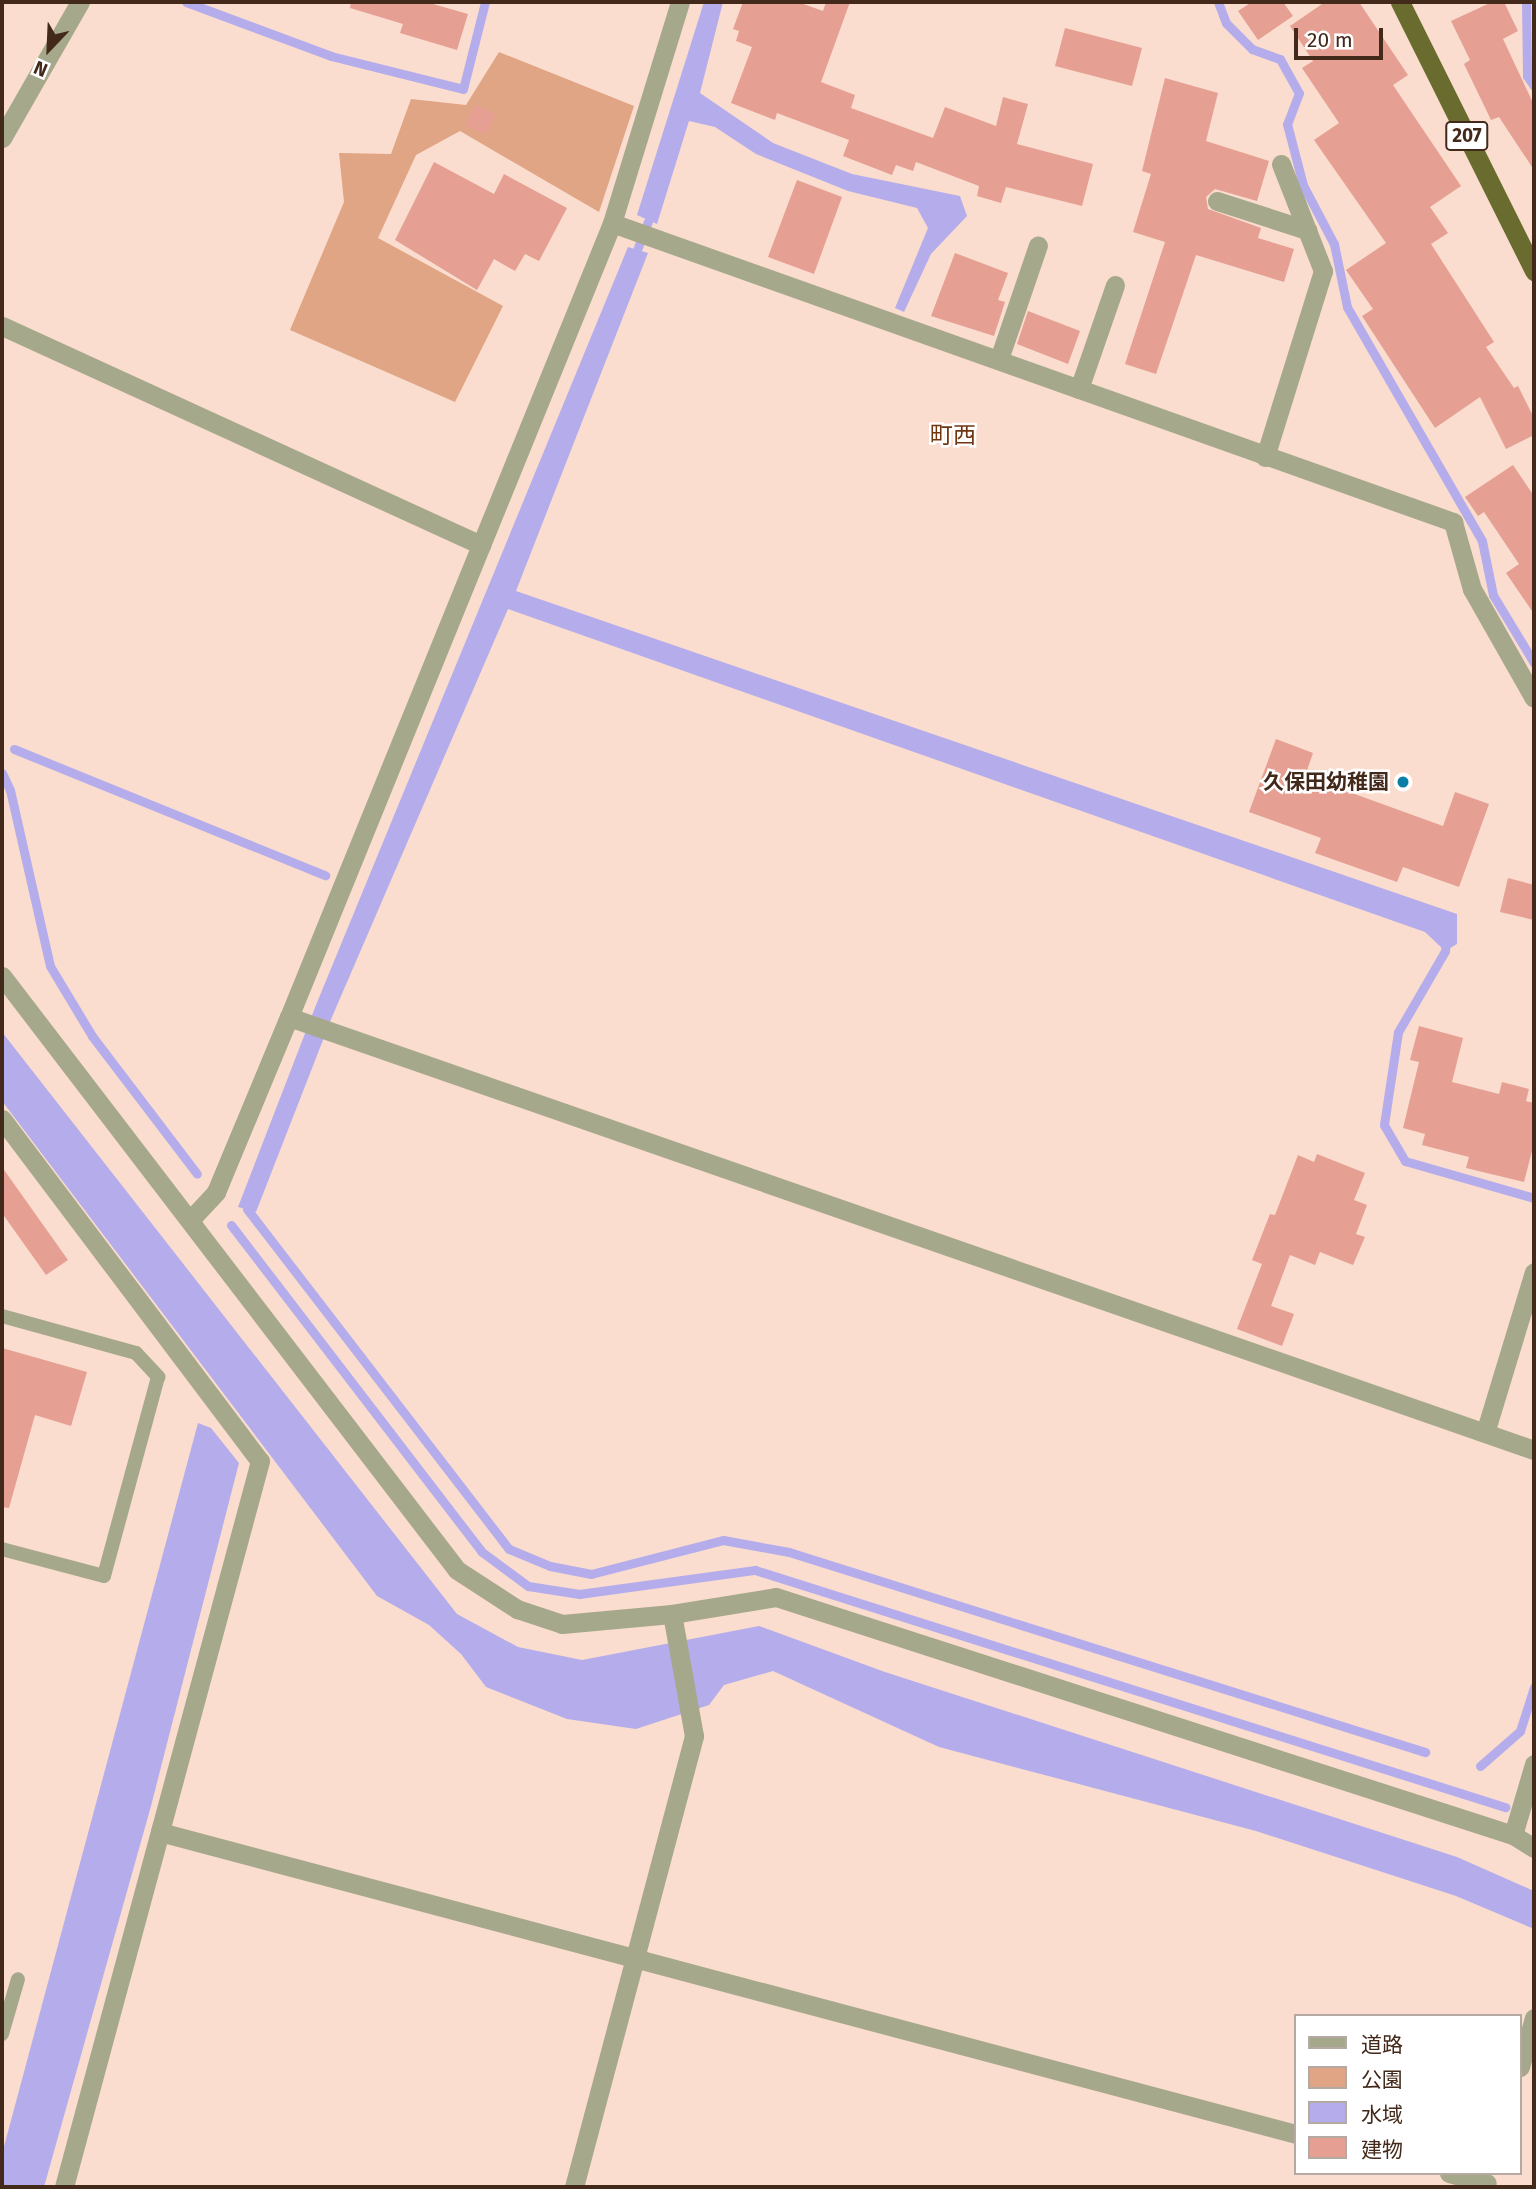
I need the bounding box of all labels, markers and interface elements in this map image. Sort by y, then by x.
north arrow [14,14,84,84]
scale bar [1298,14,1387,58]
text: 20 m [1307,27,1353,53]
text: N [30,56,51,82]
road number: 207 [1444,120,1490,152]
district label: 町西 [930,421,976,449]
place label: 久保田幼稚園 [1263,769,1389,795]
marker: 久保田幼稚園 [1395,774,1411,790]
legend [1294,2014,1522,2175]
text: 道路 [1361,2032,1403,2058]
text: 公園 [1361,2067,1403,2093]
text: 水域 [1361,2102,1403,2128]
text: 建物 [1361,2137,1403,2163]

